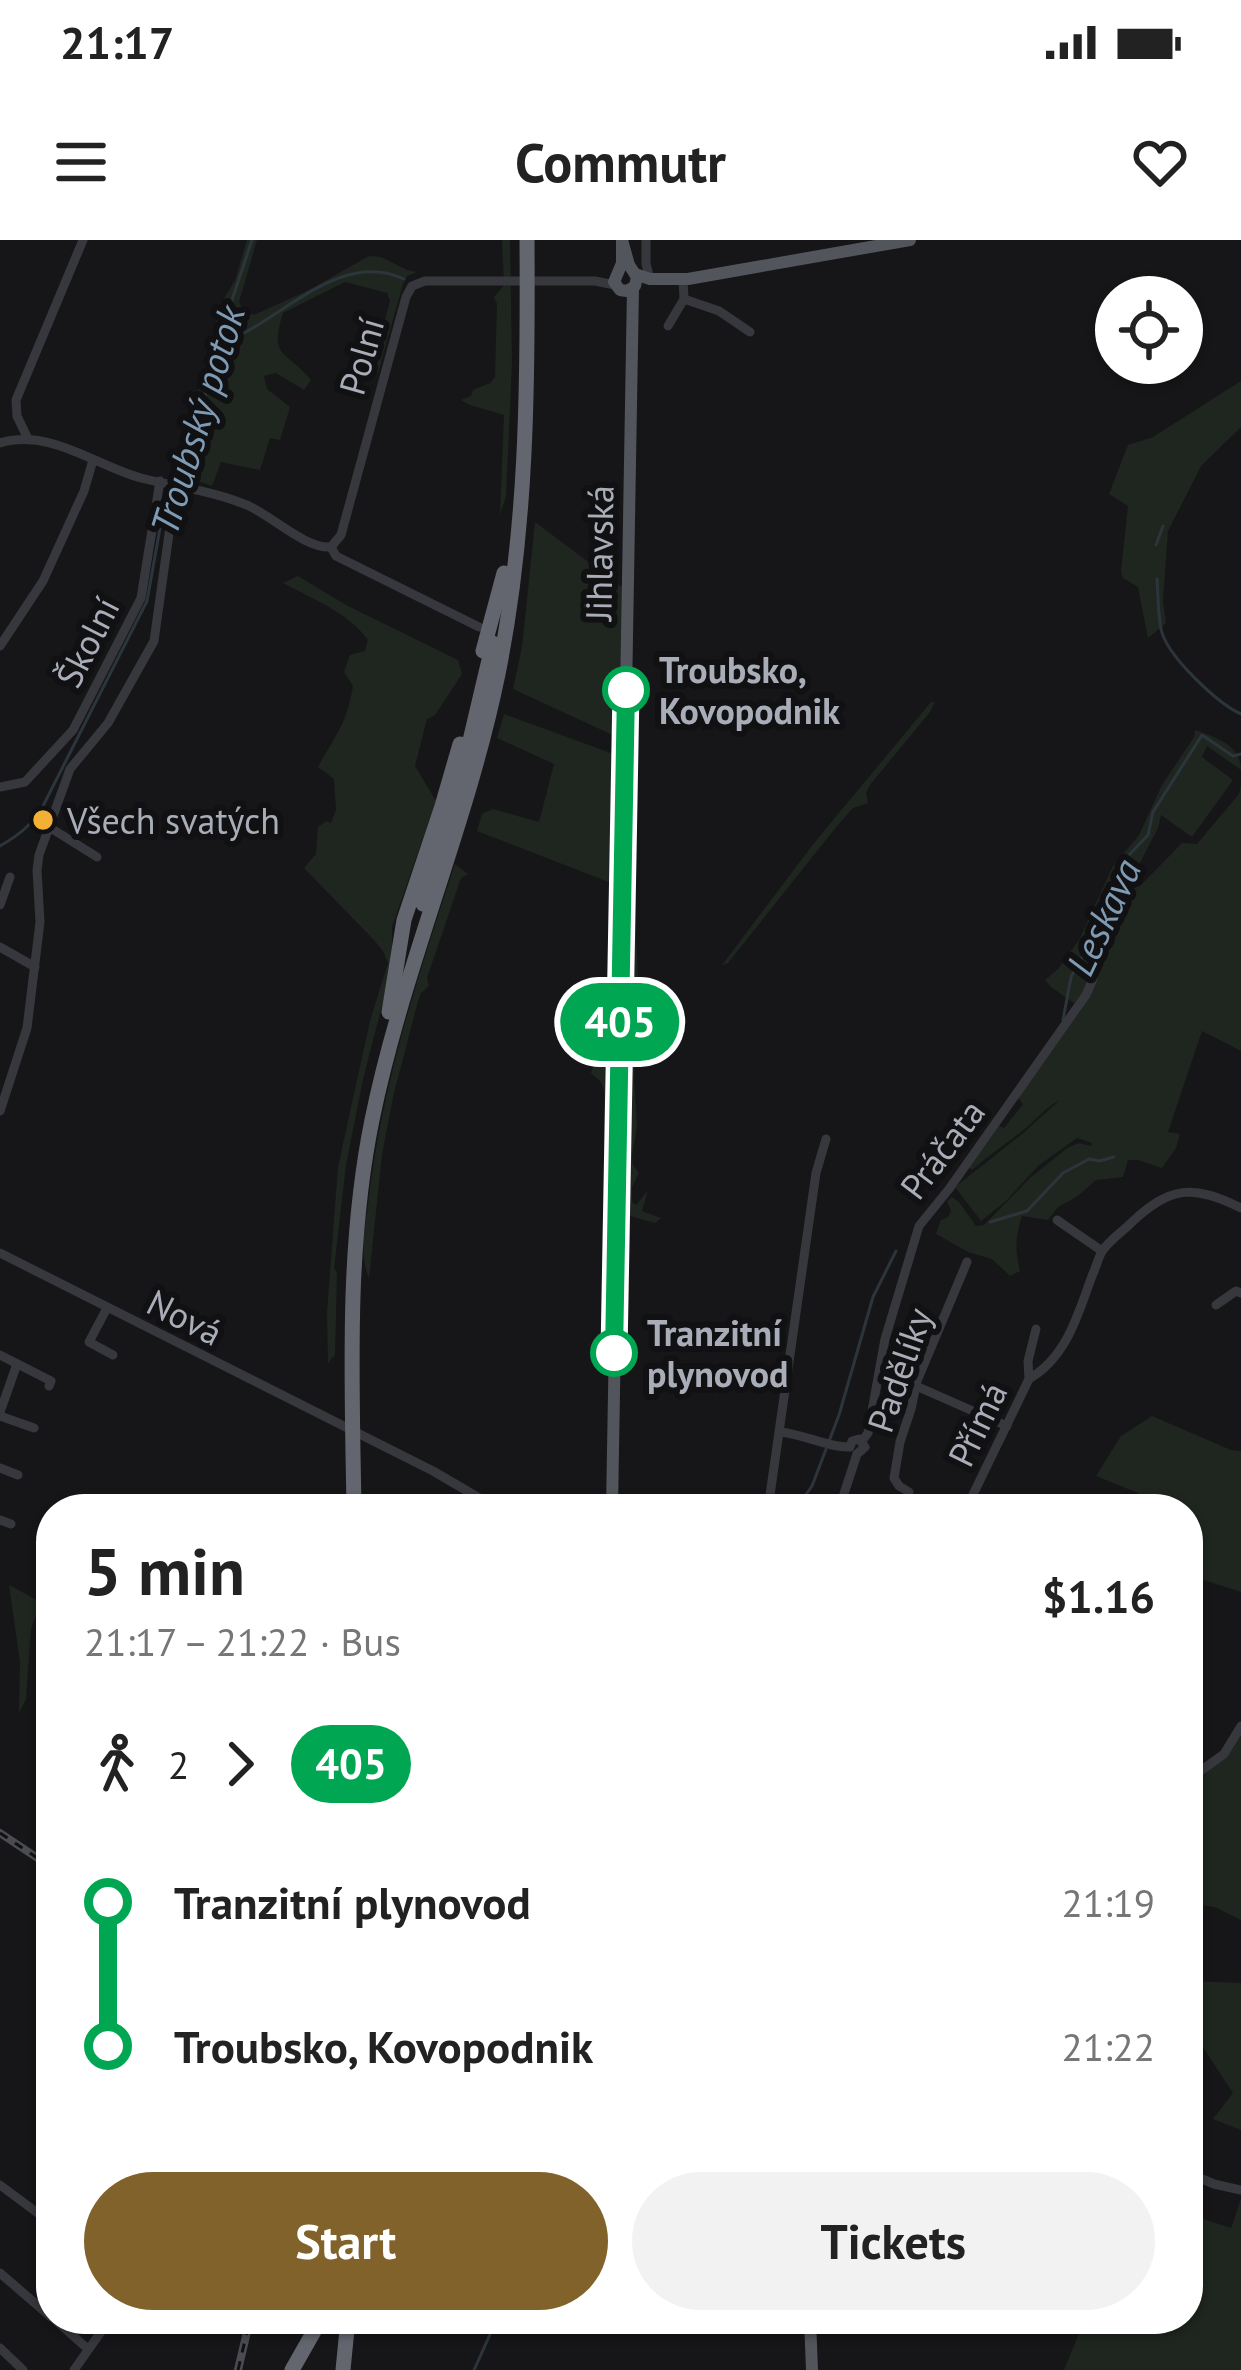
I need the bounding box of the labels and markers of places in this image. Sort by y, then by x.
place label: Troubsko, Kovopodnik [659,646,840,734]
marker: Troubsko, Kovopodnik [604,668,648,712]
place label: Všech svatých [66,797,280,844]
marker: Všech svatých [30,807,56,833]
place label: Tranzitní plynovod [647,1309,788,1397]
marker: Tranzitní plynovod [592,1331,636,1375]

